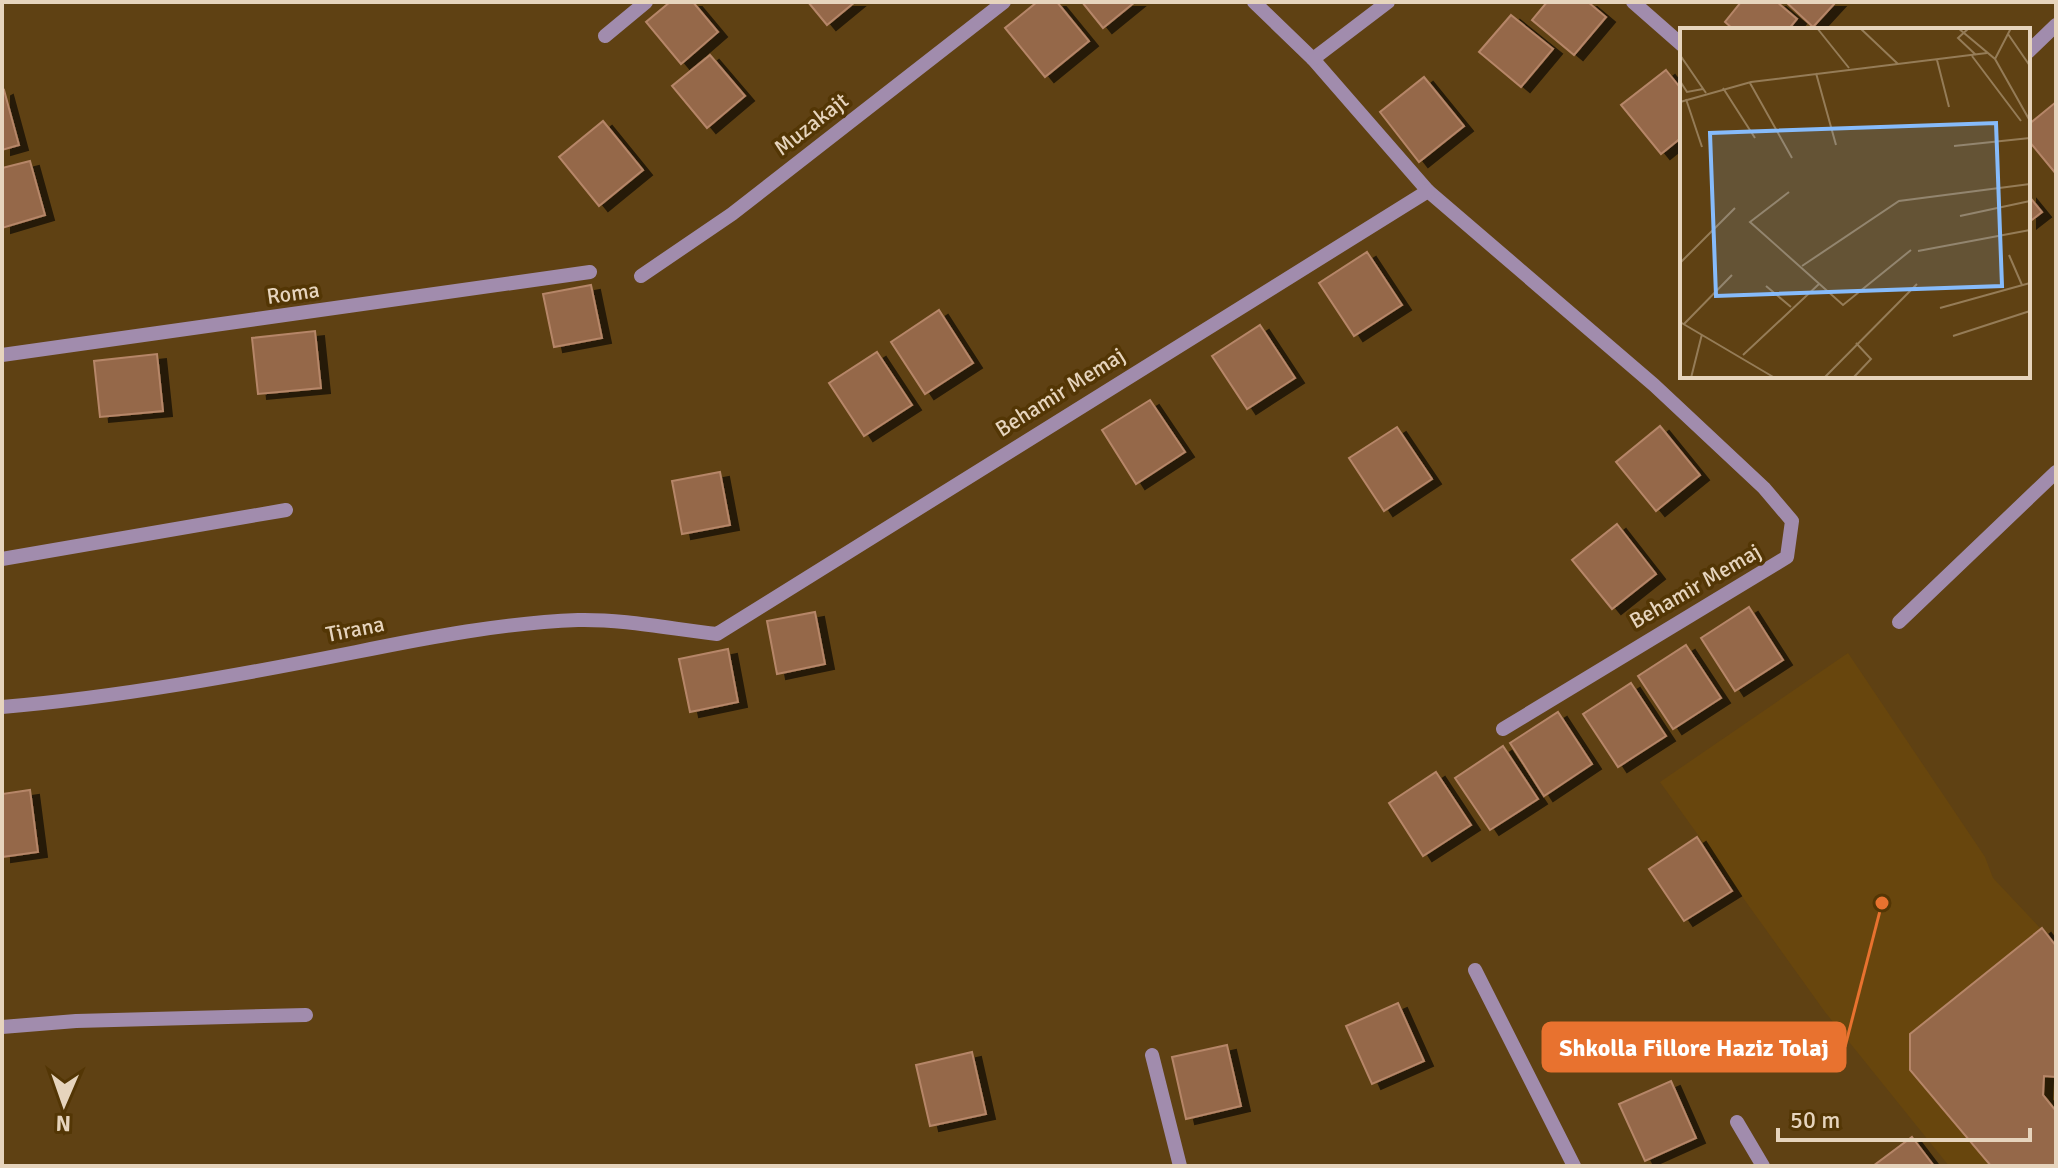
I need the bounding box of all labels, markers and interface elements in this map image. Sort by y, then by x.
inset map [1680,28,2030,378]
street label: Muzakajt [769,86,854,161]
street label: Roma [265,276,321,310]
street label: Behamir Memaj [990,341,1130,443]
street label: Behamir Memaj [1624,537,1766,635]
street label: Tirana [323,610,387,648]
callout: Shkolla Fillore Haziz Tolaj [1543,1023,1845,1071]
text: Shkolla Fillore Haziz Tolaj [1559,1033,1829,1063]
north arrow [24,1064,104,1144]
scale bar [1778,1092,2030,1142]
text: 50 m [1790,1105,1840,1135]
text: N [55,1110,71,1137]

